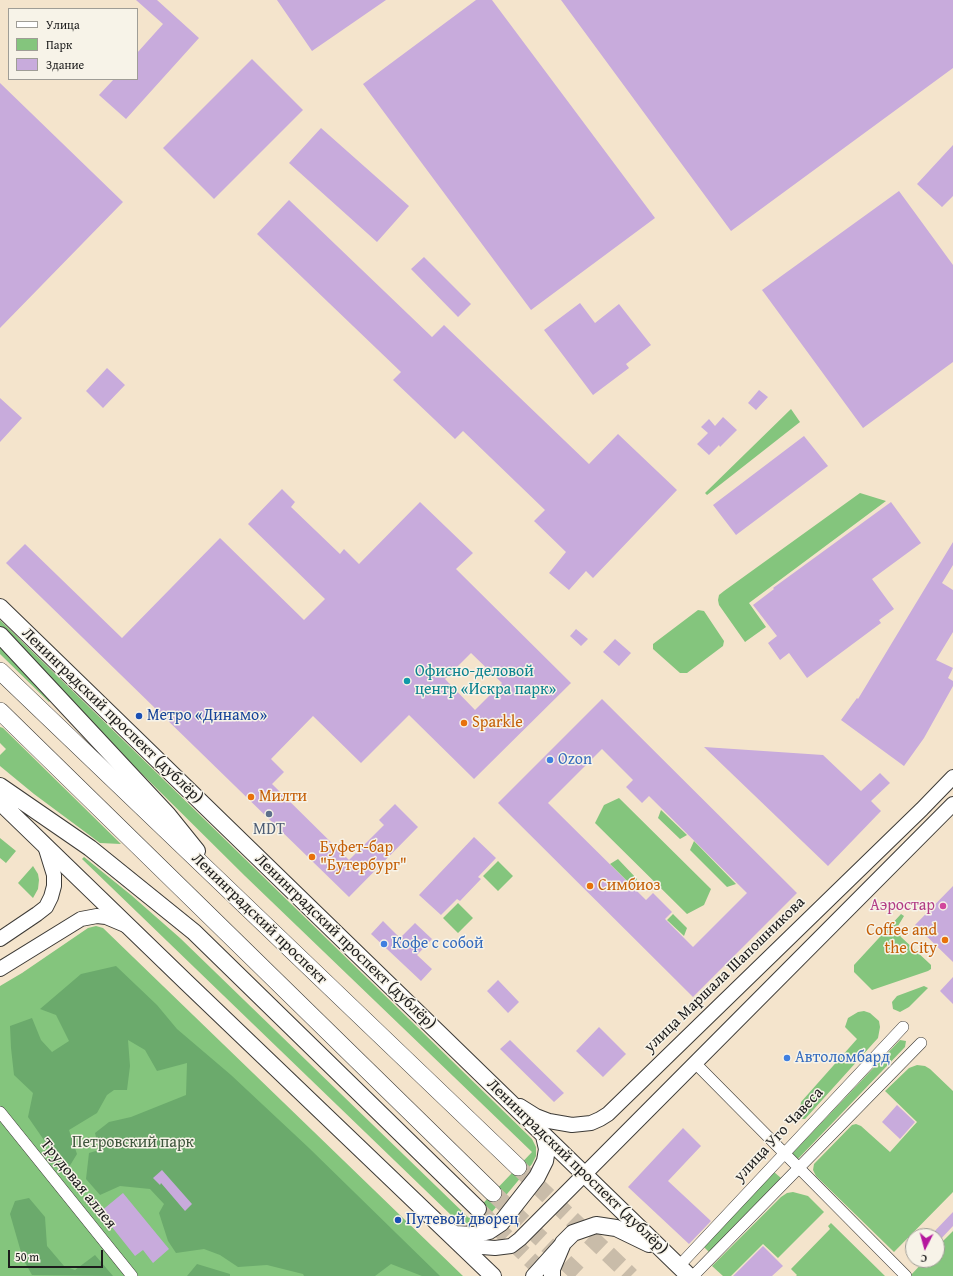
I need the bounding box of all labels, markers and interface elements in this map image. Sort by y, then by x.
legend [8,8,138,80]
text: Улица [46,16,80,33]
text: Парк [46,36,72,53]
text: Здание [46,56,84,73]
street label: Ленинградский проспект (дублёр) [17,624,207,808]
place label: Офисно-деловой центр «Искра парк» [415,662,556,700]
marker: Офисно-деловой центр «Искра парк» [402,676,412,686]
place label: Метро «Динамо» [147,706,267,726]
marker: Метро «Динамо» [134,711,144,721]
place label: Sparkle [472,713,523,733]
marker: Sparkle [459,718,469,728]
place label: Ozon [558,750,592,770]
marker: Ozon [545,755,555,765]
place label: Милти [259,787,307,807]
marker: Милти [246,792,256,802]
marker: MDT [264,809,274,819]
place label: MDT [253,820,285,840]
place label: Буфет-бар "Бутербург" [320,838,407,876]
street label: Ленинградский проспект [187,849,331,989]
street label: Ленинградский проспект (дублёр) [250,850,440,1034]
marker: Буфет-бар "Бутербург" [307,852,317,862]
place label: Симбиоз [598,876,660,896]
marker: Симбиоз [585,881,595,891]
street label: улица Маршала Шапошникова [641,893,809,1057]
place label: Аэростар [870,896,935,916]
marker: Аэростар [938,901,948,911]
place label: Coffee and the City [866,921,937,959]
place label: Кофе с собой [392,934,484,954]
marker: Coffee and the City [940,935,950,945]
marker: Кофе с собой [379,939,389,949]
place label: Автоломбард [795,1048,890,1068]
marker: Автоломбард [782,1053,792,1063]
street label: Ленинградский проспект (дублёр) [482,1075,672,1259]
street label: улица Уго Чавеса [730,1084,828,1186]
park label: Петровский парк [72,1133,194,1153]
street label: Трудовая аллея [36,1135,120,1233]
place label: Путевой дворец [406,1210,519,1230]
marker: Путевой дворец [393,1215,403,1225]
north arrow [905,1228,945,1268]
scale bar [10,1242,105,1268]
text: 50 m [15,1248,39,1265]
text: С [920,1251,928,1267]

